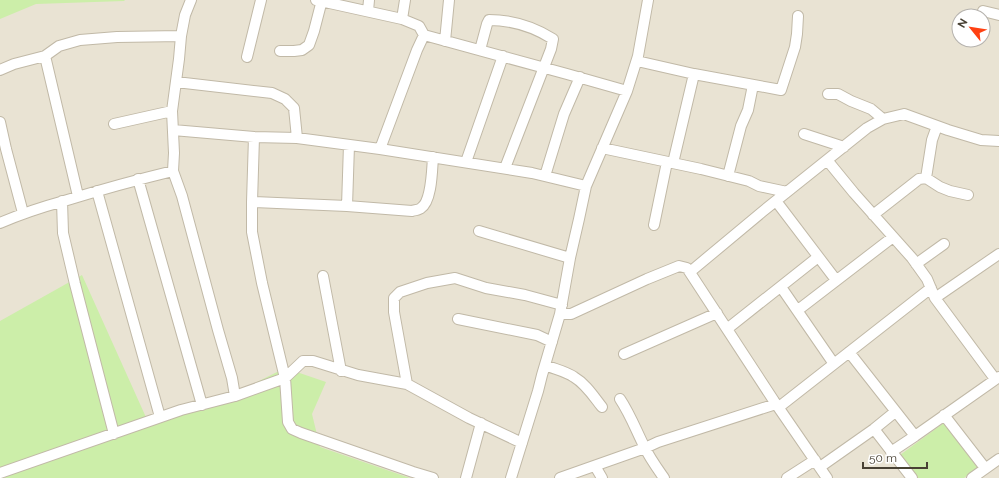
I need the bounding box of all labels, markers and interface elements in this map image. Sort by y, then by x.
north arrow [951,8,991,48]
text: N [955,16,971,30]
scale bar [863,444,927,470]
text: 50 m [869,451,897,465]

